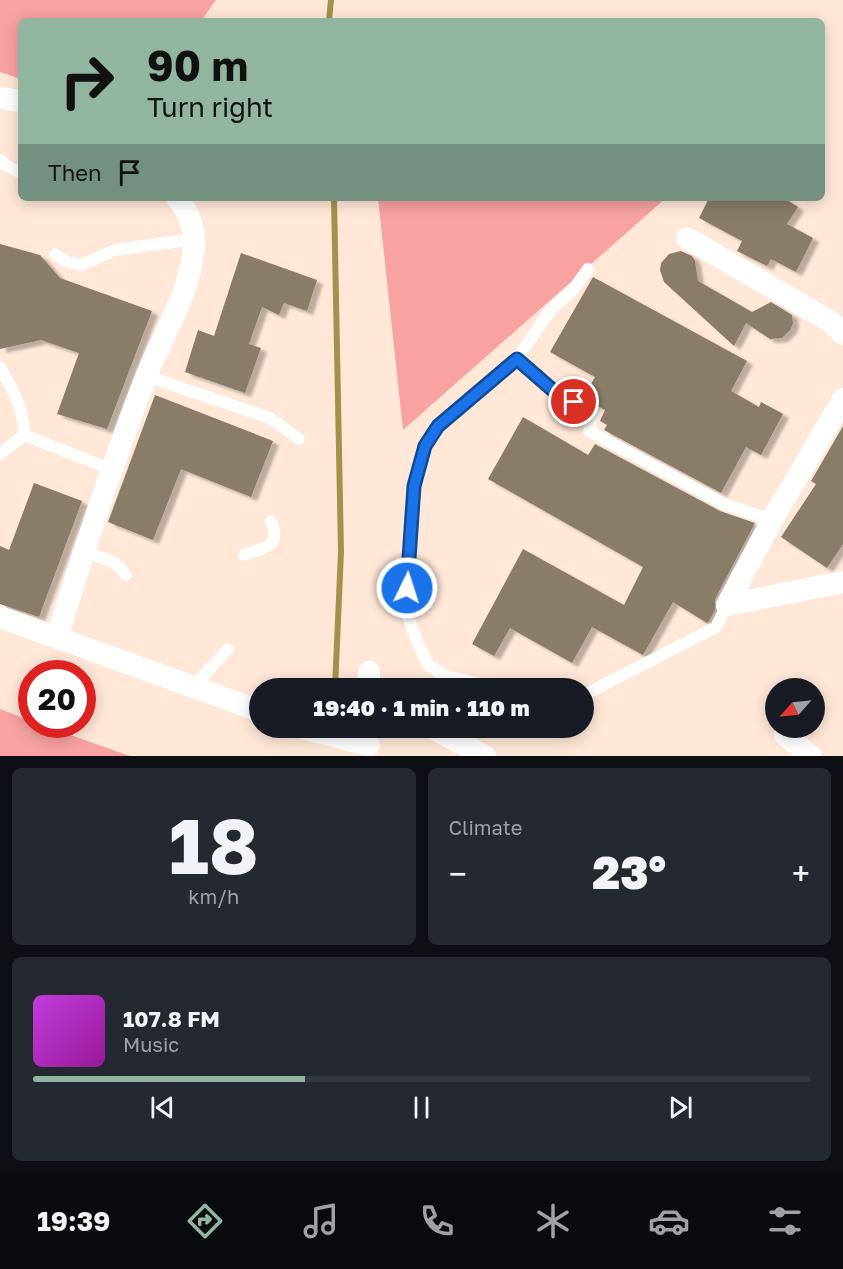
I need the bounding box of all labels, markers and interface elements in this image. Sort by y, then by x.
text: 90 m [147,40,248,90]
icon: right [48,42,126,120]
text: Turn right [147,91,273,123]
icon: arrive [113,156,146,189]
text: Then [48,159,101,186]
pin [548,376,599,427]
icon: arrive [557,385,590,418]
position arrow [375,556,439,620]
speed limit sign: 20 [18,660,96,738]
north arrow [765,678,825,738]
map controls [765,678,825,738]
text: 19:40 · 1 min · 110 m [313,694,530,721]
text: 18 [169,798,259,891]
text: Climate [449,815,522,839]
text: 23° [592,845,666,899]
text: − [449,854,467,893]
text: + [792,854,810,893]
text: km/h [188,884,239,908]
text: 107.8 FM [123,1005,220,1032]
text: Music [123,1032,179,1056]
icon: previous [146,1091,179,1124]
icon: pause [405,1091,438,1124]
icon: next [664,1091,697,1124]
icon: directions [184,1200,226,1242]
icon: music [300,1200,342,1242]
icon: phone [416,1200,458,1242]
icon: climate [532,1200,574,1242]
icon: car [648,1200,690,1242]
icon: filters [764,1200,806,1242]
text: 19:39 [37,1205,110,1237]

